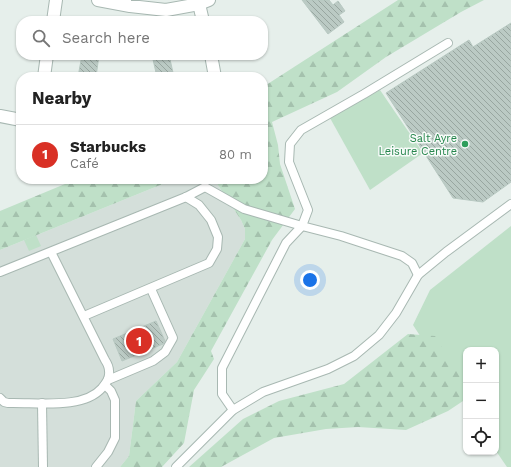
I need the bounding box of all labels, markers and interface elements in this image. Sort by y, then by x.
search box [16,16,268,60]
icon: search [30,27,52,49]
text: Search here [62,29,150,47]
text: Nearby [32,88,91,108]
place label: Salt Ayre Leisure Centre [378,132,457,158]
text: Starbucks [70,138,146,156]
marker: Salt Ayre Leisure Centre [460,139,470,149]
text: 1 [42,147,48,162]
text: 80 m [219,147,252,162]
text: Café [70,156,99,171]
your location [300,270,320,290]
pin: 1 [126,326,152,356]
map controls [463,347,499,455]
button: + [463,347,499,383]
button: − [463,383,499,419]
button: locate [463,419,499,455]

